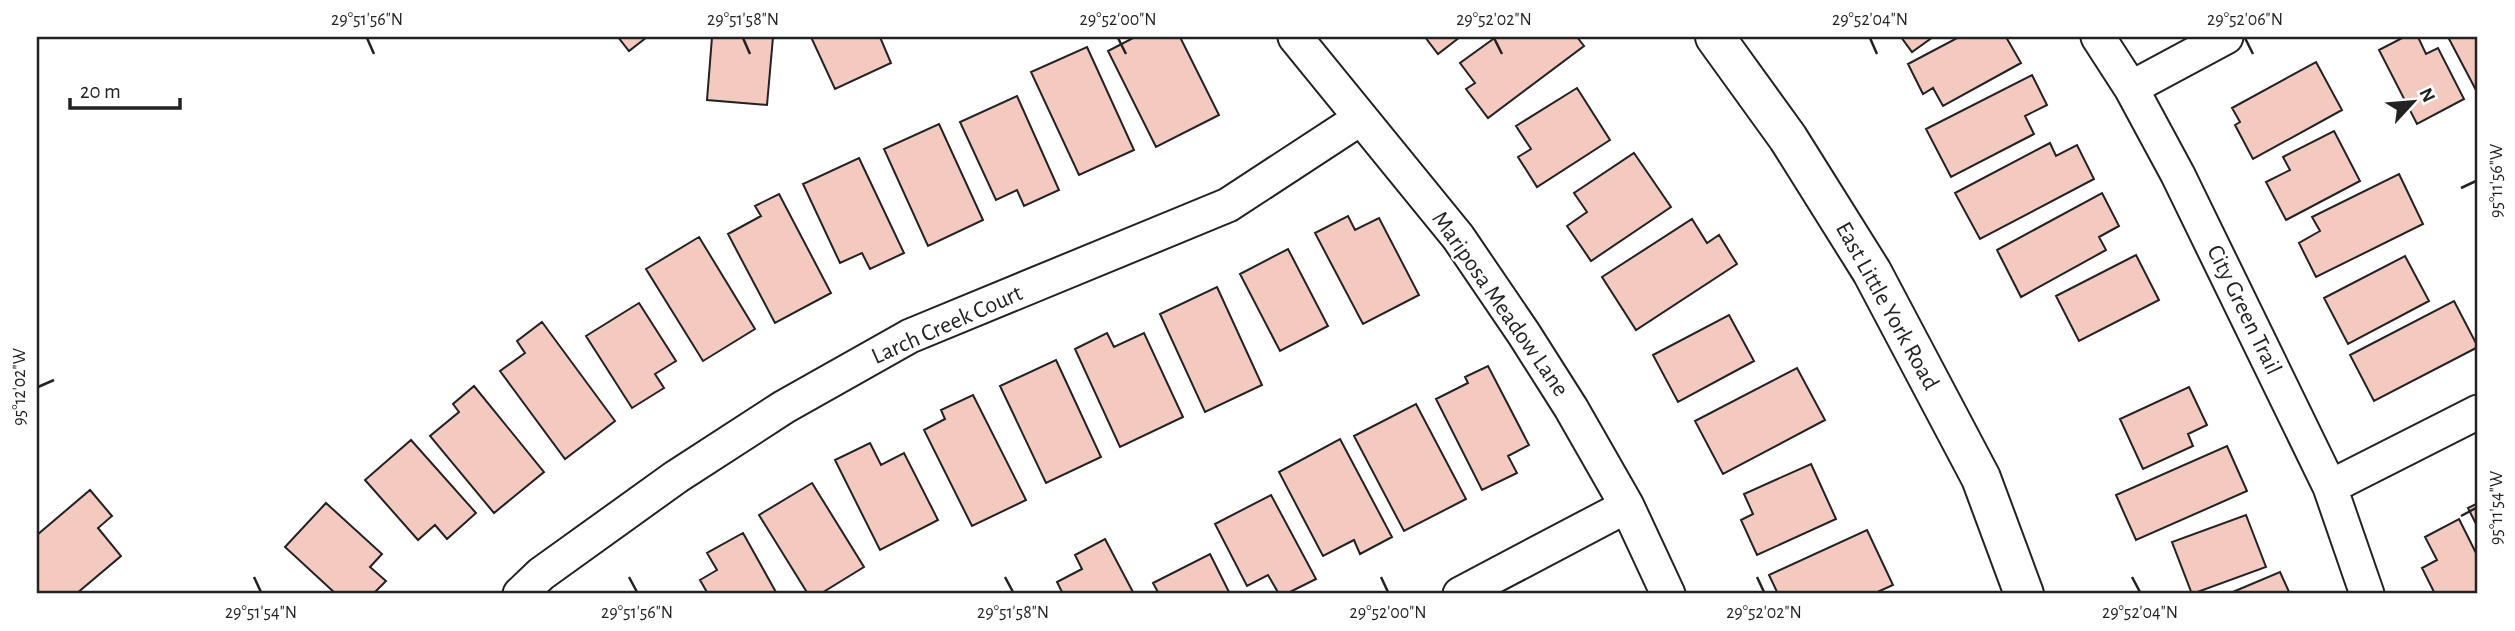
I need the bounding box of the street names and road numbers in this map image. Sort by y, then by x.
street label: Mariposa Meadow Lane [1427,207,1573,401]
street label: East Little York Road [1831,218,1943,394]
street label: City Green Trail [2202,241,2286,379]
street label: Larch Creek Court [868,281,1026,369]

